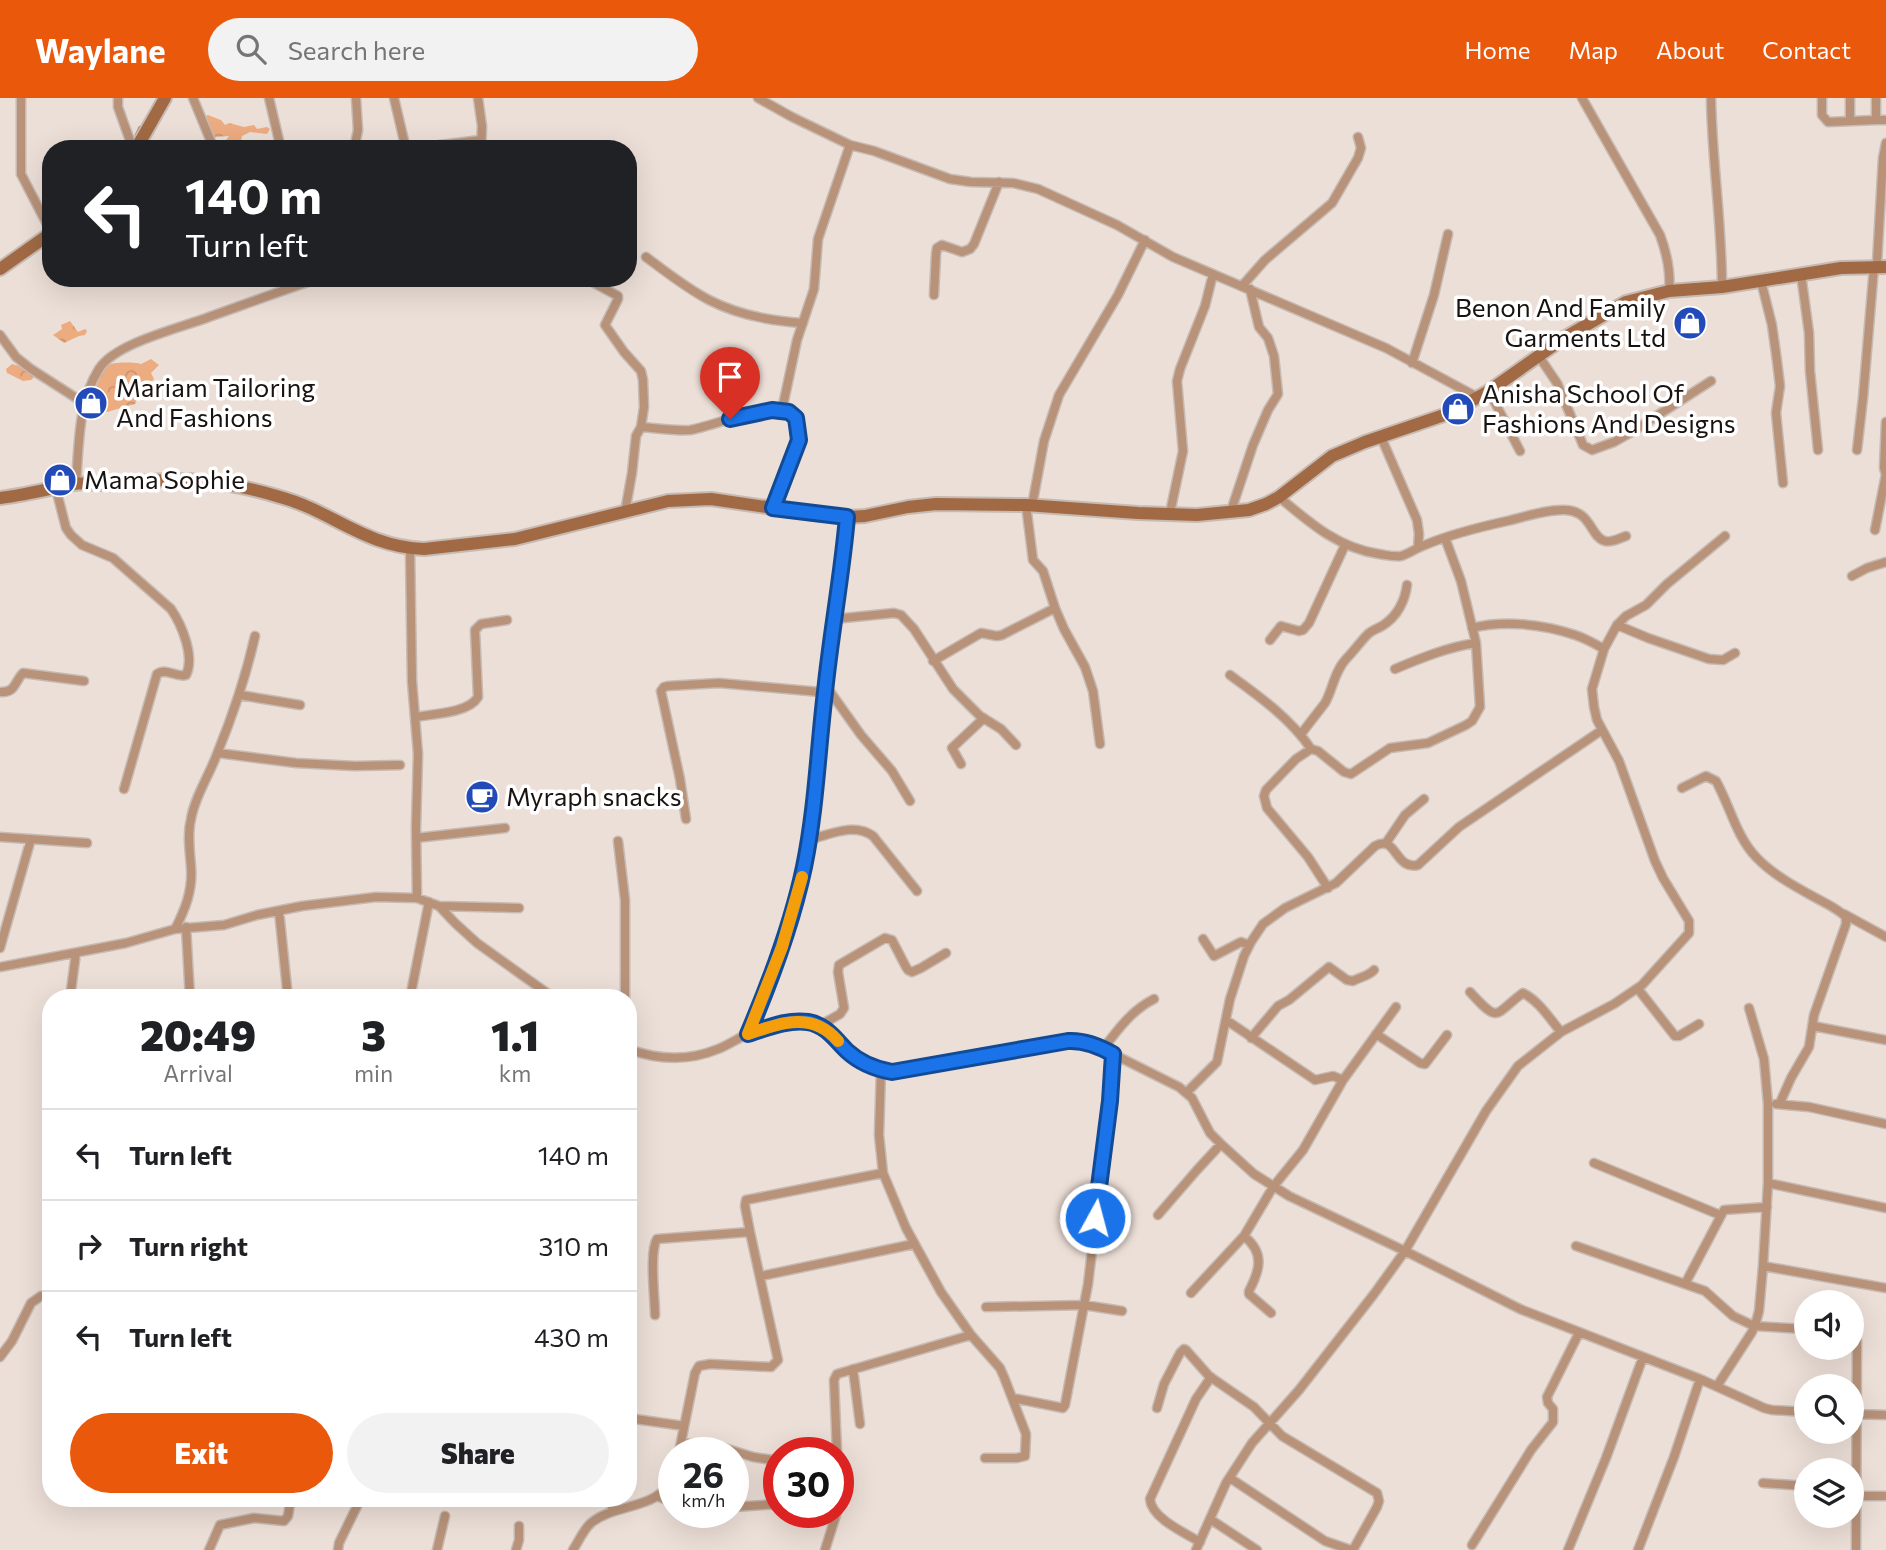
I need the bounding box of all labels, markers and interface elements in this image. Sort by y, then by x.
search box [208,18,698,81]
text: Waylane [35,29,166,70]
icon: search [232,30,270,68]
text: Search here [288,34,425,65]
text: Home [1465,35,1531,64]
text: Map [1569,35,1618,64]
text: About [1656,35,1724,64]
text: Contact [1762,35,1851,64]
text: 140 m [185,164,322,224]
icon: left [70,168,161,259]
text: Turn left [185,224,309,264]
place label: Benon And Family Garments Ltd [1455,291,1666,352]
shop icon: Benon And Family Garments Ltd [1671,304,1709,342]
pin [700,347,760,419]
icon: arrive [711,358,749,396]
place label: Mariam Tailoring And Fashions [116,371,315,432]
place label: Anisha School Of Fashions And Designs [1482,377,1736,438]
shop icon: Mariam Tailoring And Fashions [72,384,110,422]
shop icon: Anisha School Of Fashions And Designs [1439,390,1477,428]
shop icon: Mama Sophie [41,461,79,499]
place label: Mama Sophie [84,463,245,494]
cafe icon: Myraph snacks [463,778,501,816]
place label: Myraph snacks [506,780,682,811]
text: 20:49 [140,1008,256,1060]
text: 3 [361,1008,386,1060]
text: 1.1 [491,1008,539,1060]
text: Arrival [163,1059,233,1087]
text: min [354,1059,393,1087]
text: km [499,1059,531,1087]
icon: left [70,1136,108,1174]
text: Turn left [129,1139,232,1170]
text: 140 m [538,1139,609,1170]
position arrow [1058,1181,1132,1255]
icon: right [70,1227,108,1265]
text: Turn right [129,1230,248,1261]
text: 310 m [538,1230,609,1261]
map controls [1794,1290,1864,1528]
button: sound [1794,1290,1864,1360]
icon: left [70,1318,108,1356]
text: Turn left [129,1321,232,1352]
text: 430 m [534,1321,609,1352]
button: search [1794,1374,1864,1444]
button: Exit [70,1413,333,1493]
button: Share [347,1413,609,1493]
speed limit sign: 30 [763,1437,854,1528]
text: 26 [683,1452,724,1495]
button: layers [1794,1458,1864,1528]
text: km/h [682,1489,725,1511]

